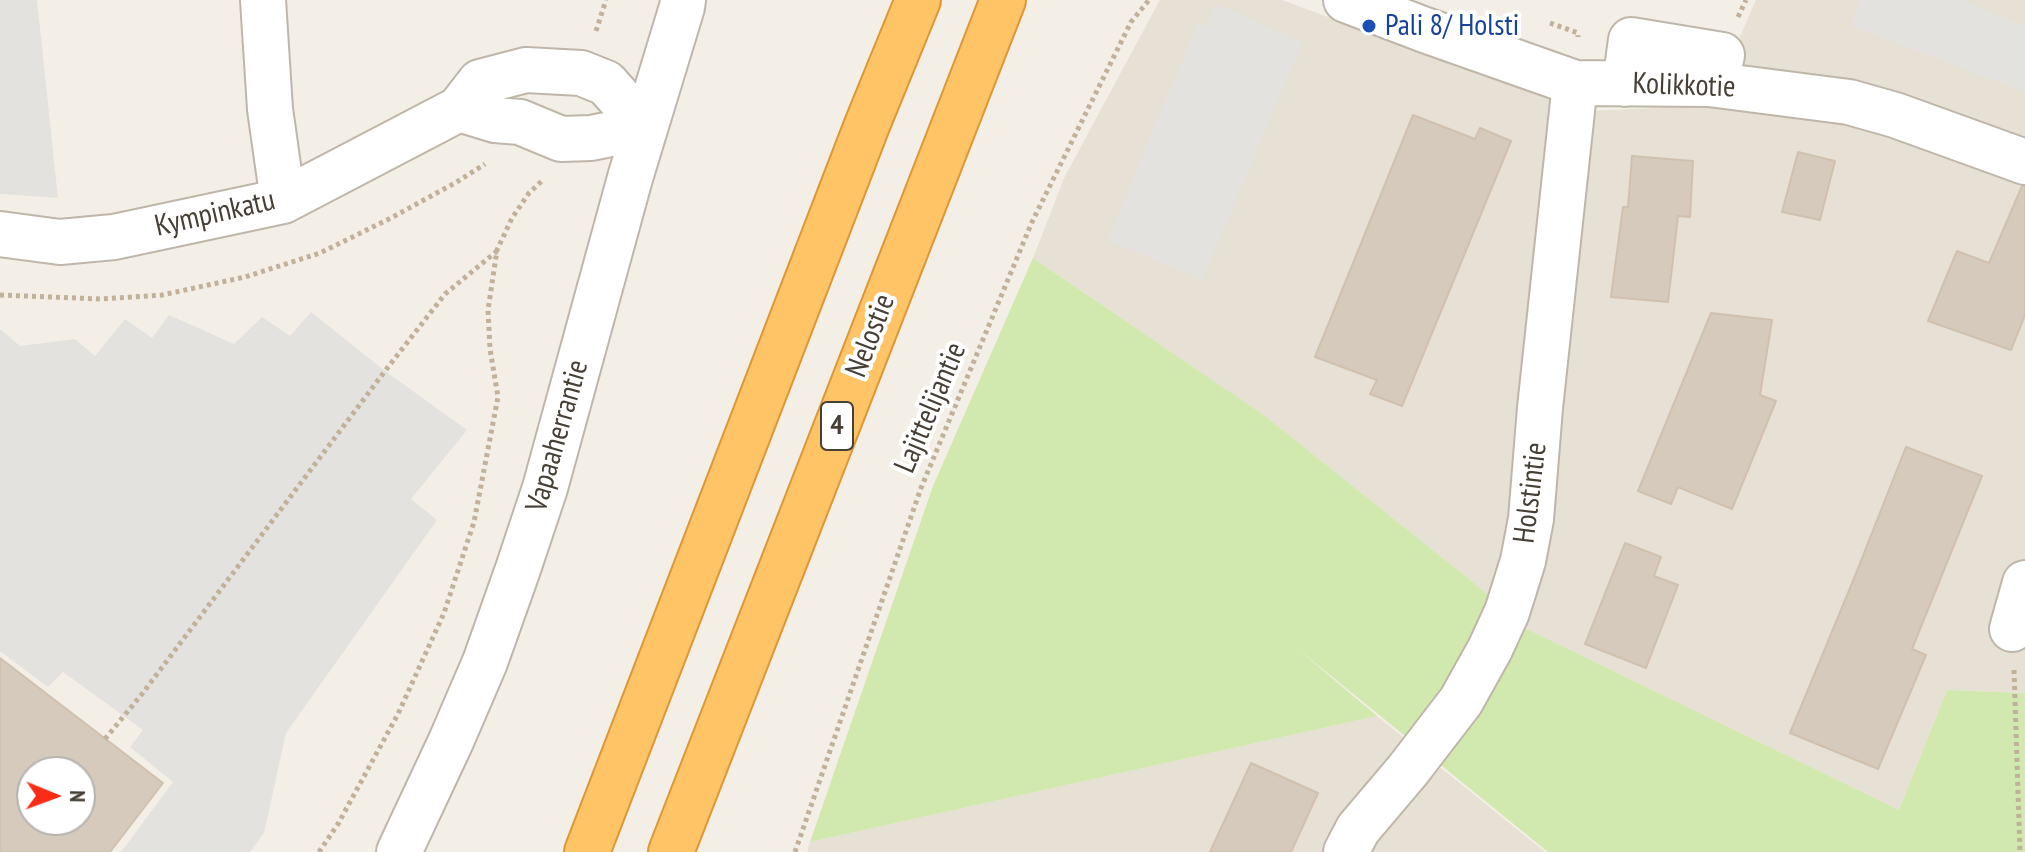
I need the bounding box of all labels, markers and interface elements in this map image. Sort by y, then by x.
place label: Pali 8/ Holsti [1385,8,1519,44]
marker: Pali 8/ Holsti [1360,17,1378,35]
street label: Kolikkotie [1632,66,1736,106]
street label: Kympinkatu [152,183,278,245]
street label: Nelostie [839,290,903,382]
street label: Lajittelijantie [887,337,975,479]
street label: Vapaaherrantie [519,356,597,516]
road number: 4 [821,402,853,450]
street label: Holstintie [1507,441,1555,545]
north arrow [16,756,96,836]
text: N [64,790,92,803]

